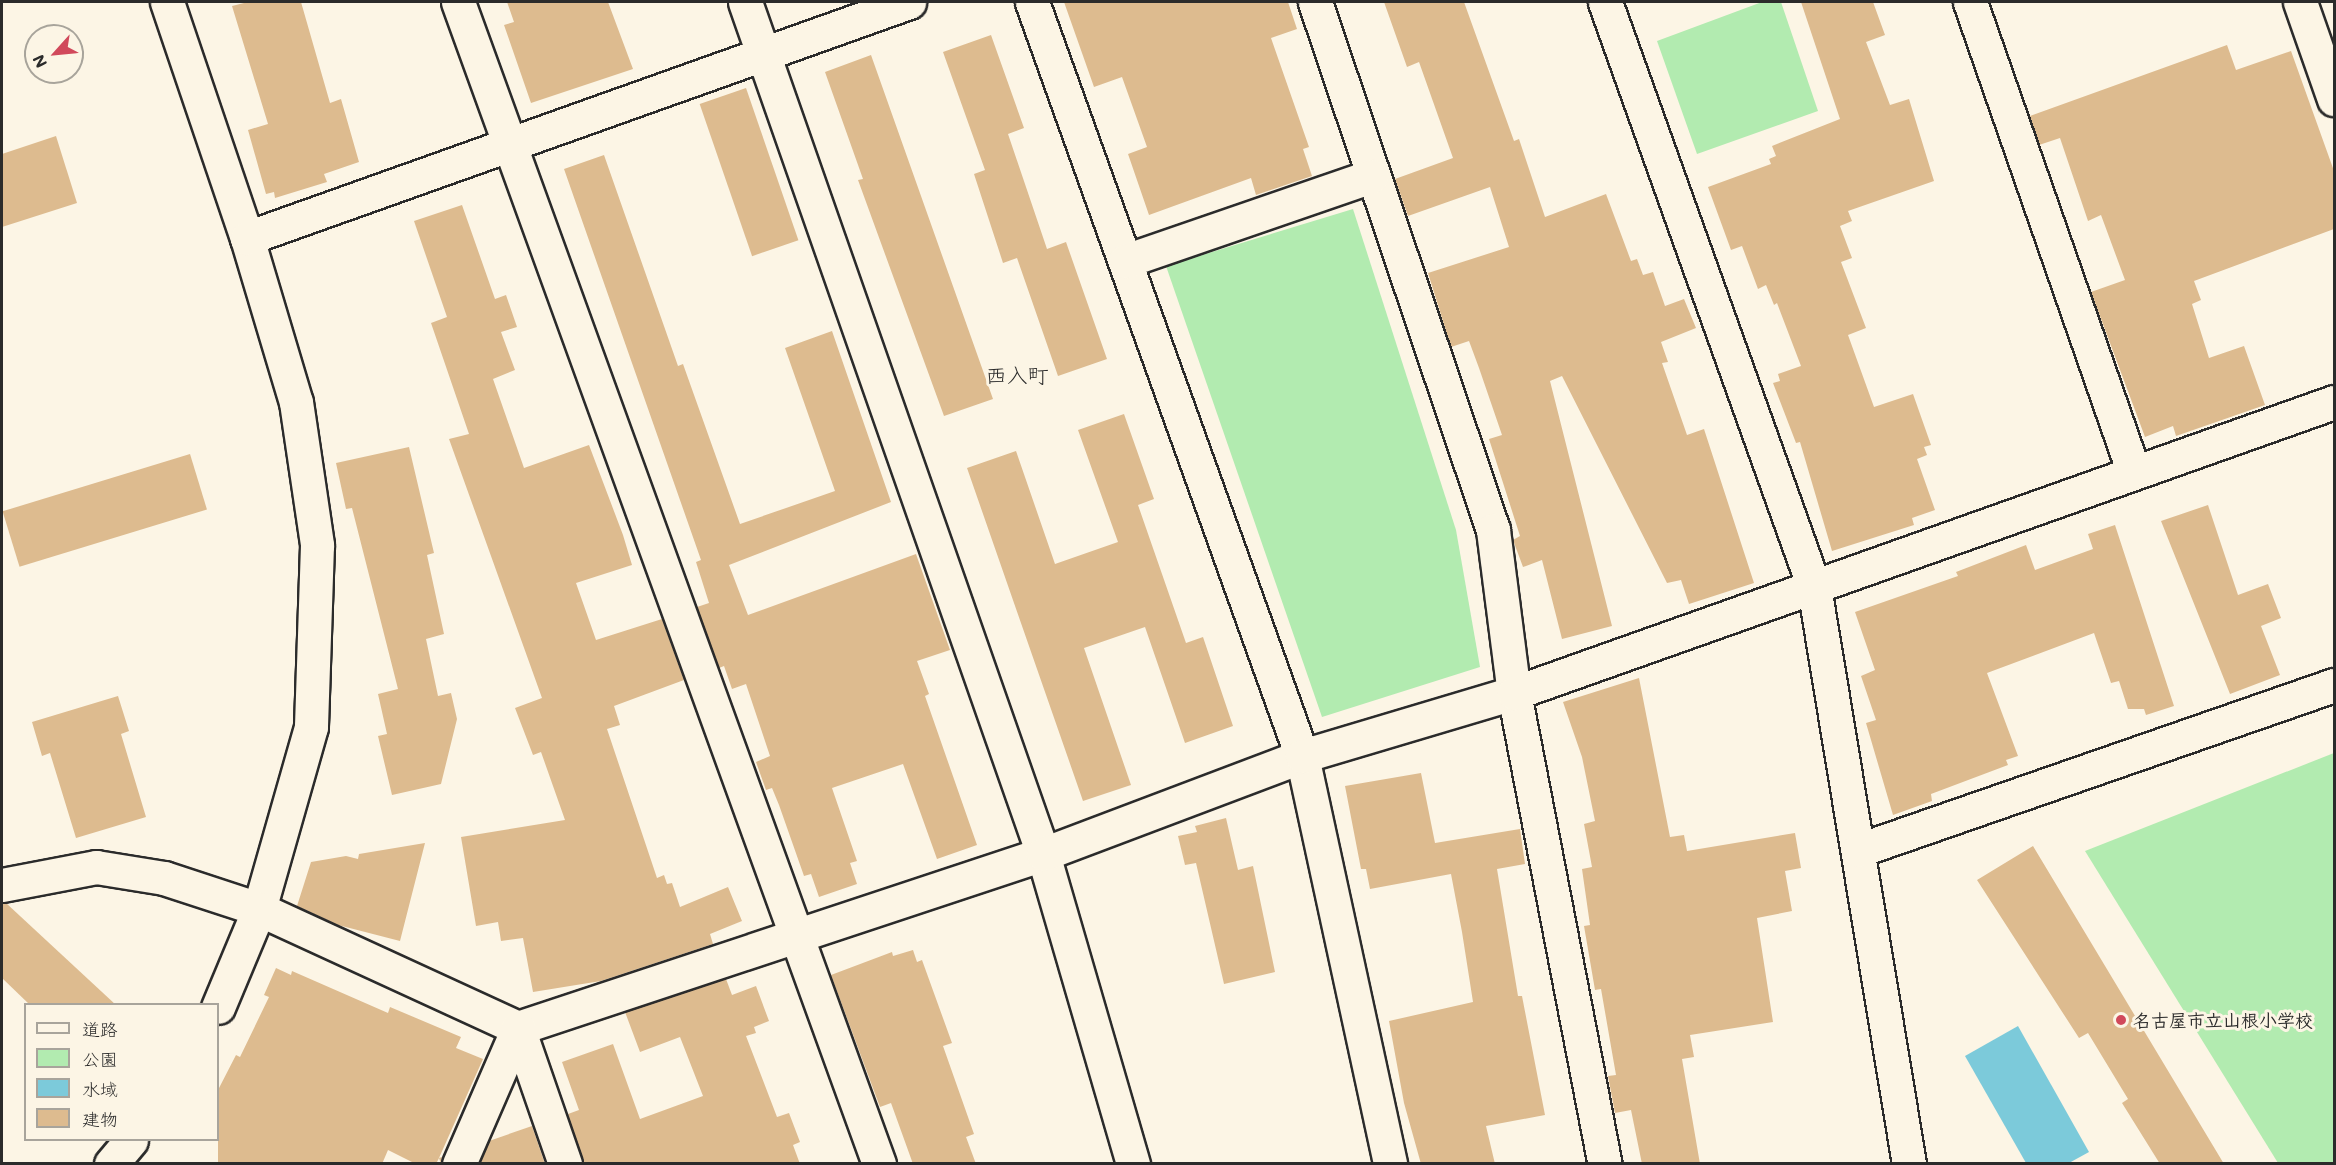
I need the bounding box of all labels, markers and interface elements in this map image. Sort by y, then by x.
north arrow [24,24,84,84]
text: N [27,51,51,72]
district label: 西入町 [986,362,1048,388]
legend [24,1003,219,1141]
place label: 名古屋市立山根小学校 [2133,1009,2313,1031]
marker: 名古屋市立山根小学校 [2114,1013,2128,1027]
text: 道路 [82,1017,118,1041]
text: 公園 [82,1047,118,1071]
text: 水域 [82,1077,118,1101]
text: 建物 [82,1107,118,1131]

